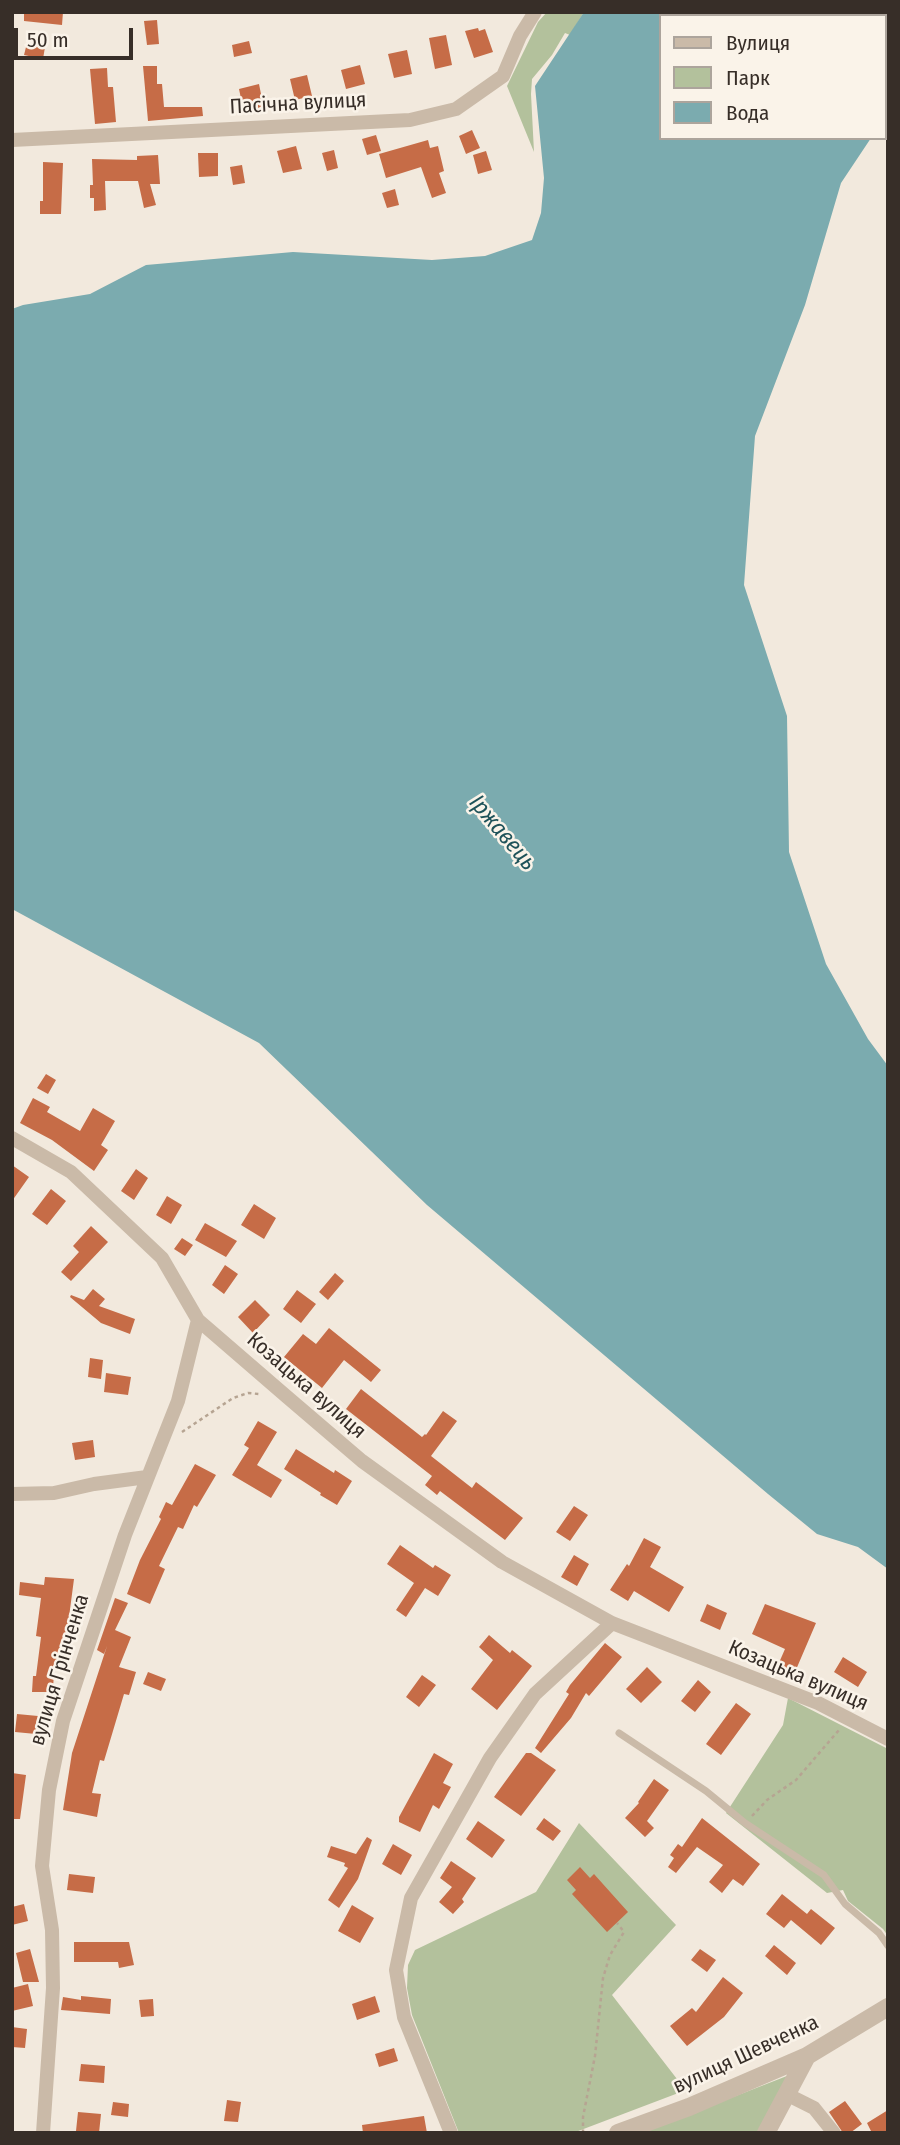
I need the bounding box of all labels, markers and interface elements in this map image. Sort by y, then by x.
scale bar [18,14,136,58]
legend [659,14,886,140]
text: 50 m [27,27,69,53]
text: Вулиця [726,30,790,56]
text: Парк [726,65,770,91]
street label: Пасічна вулиця [229,88,367,120]
text: Вода [726,100,769,126]
water label: Іржавець [463,790,541,876]
street label: Козацька вулиця [241,1327,371,1445]
street label: вулиця Грінченка [25,1591,95,1749]
street label: Козацька вулиця [724,1635,872,1717]
street label: вулиця Шевченка [669,2010,823,2100]

